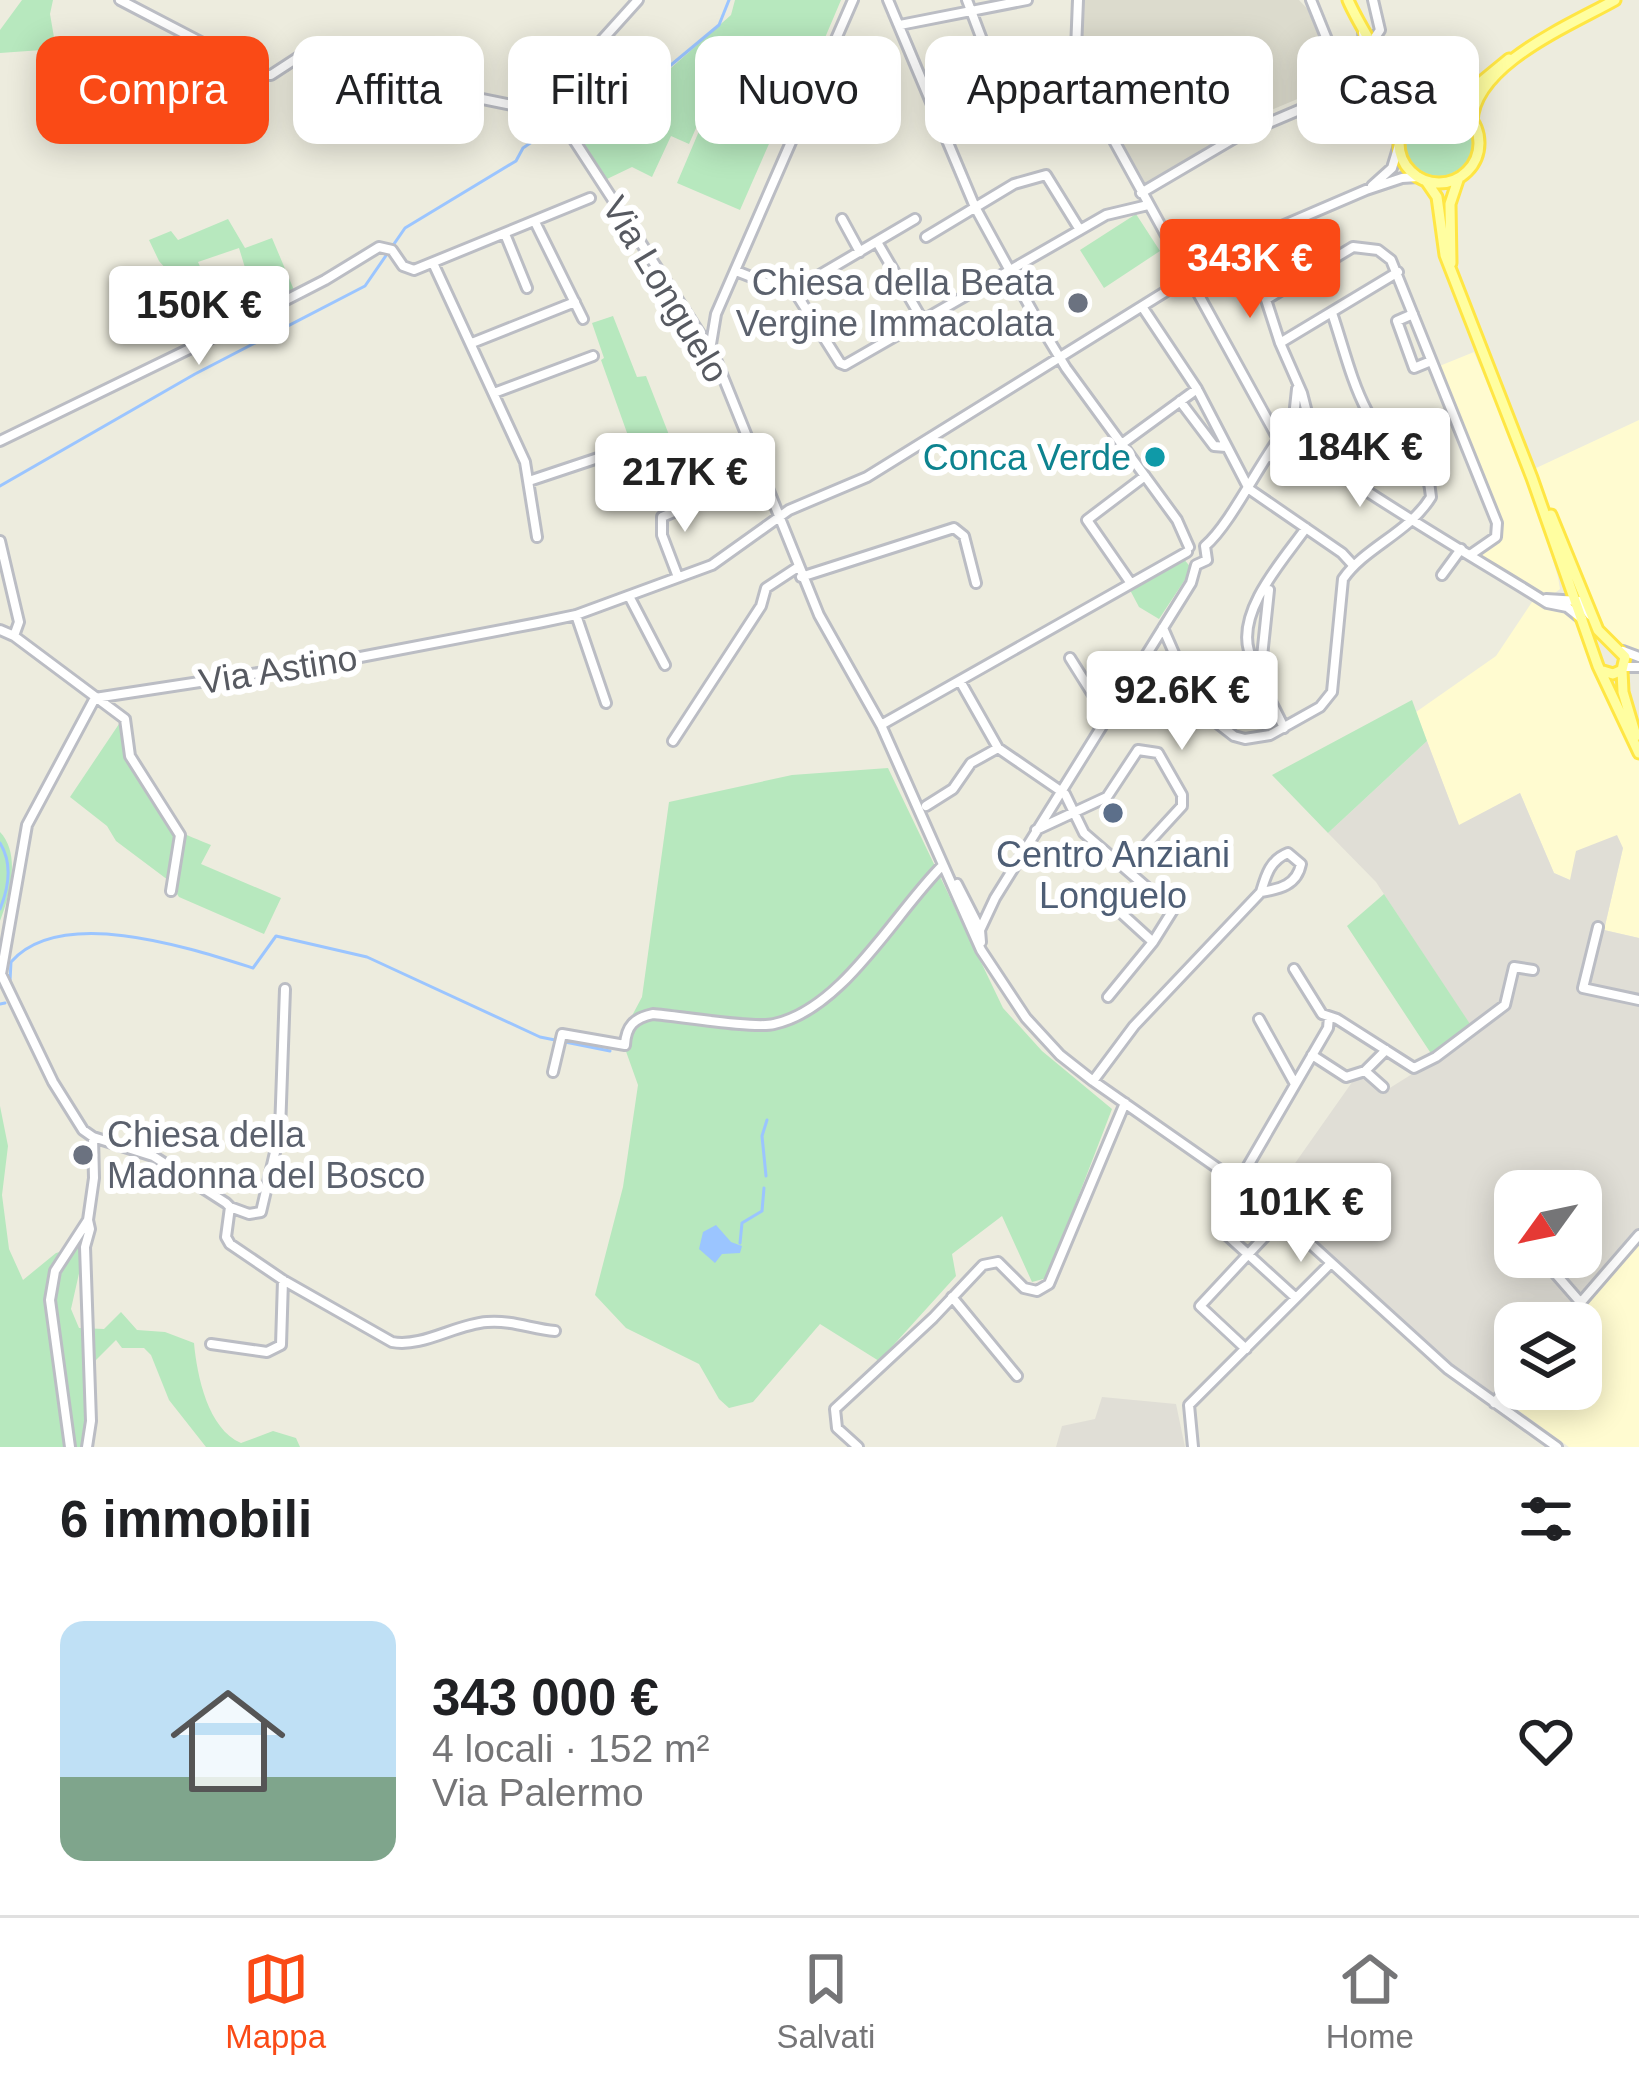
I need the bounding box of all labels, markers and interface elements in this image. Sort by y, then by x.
chip: Compra [36,36,269,144]
chip: Affitta [293,36,484,144]
chip: Filtri [508,36,671,144]
chip: Nuovo [695,36,901,144]
chip: Appartamento [925,36,1273,144]
chip: Casa [1297,36,1479,144]
street label: Via Longuelo [594,189,737,390]
pin: 343K € [1152,219,1348,321]
text: 343K € [1187,236,1313,279]
place label: Chiesa della Beata Vergine Immacolata [736,262,1055,344]
pin: 150K € [101,266,297,368]
text: 150K € [136,283,262,326]
marker: Chiesa della Beata Vergine Immacolata [1065,290,1091,316]
pin: 184K € [1262,408,1458,510]
text: 184K € [1297,425,1423,468]
pin: 217K € [587,433,783,535]
place label: Conca Verde [923,437,1131,478]
marker: Conca Verde [1142,444,1168,470]
text: 217K € [622,450,748,493]
street label: Via Astino [196,637,360,702]
pin: 92.6K € [1071,651,1293,753]
text: 92.6K € [1114,668,1250,711]
marker: Centro Anziani Longuelo [1100,800,1126,826]
place label: Centro Anziani Longuelo [996,834,1230,916]
place label: Chiesa della Madonna del Bosco [107,1114,425,1196]
marker: Chiesa della Madonna del Bosco [70,1142,96,1168]
pin: 101K € [1203,1163,1399,1265]
north arrow [1494,1170,1602,1278]
map controls [1494,1170,1602,1410]
text: 101K € [1238,1180,1364,1223]
button: layers [1494,1302,1602,1410]
icon: filters [1513,1486,1579,1552]
text: 6 immobili [60,1491,312,1548]
icon: home [156,1669,300,1813]
text: 343 000 € [432,1669,659,1726]
icon: heart [1513,1708,1579,1774]
text: 4 locali · 152 m² [432,1727,709,1770]
text: Via Palermo [432,1771,644,1814]
tab: Mappa [225,1946,326,2056]
tab: Salvati [776,1946,875,2056]
tab: Home [1326,1946,1414,2056]

